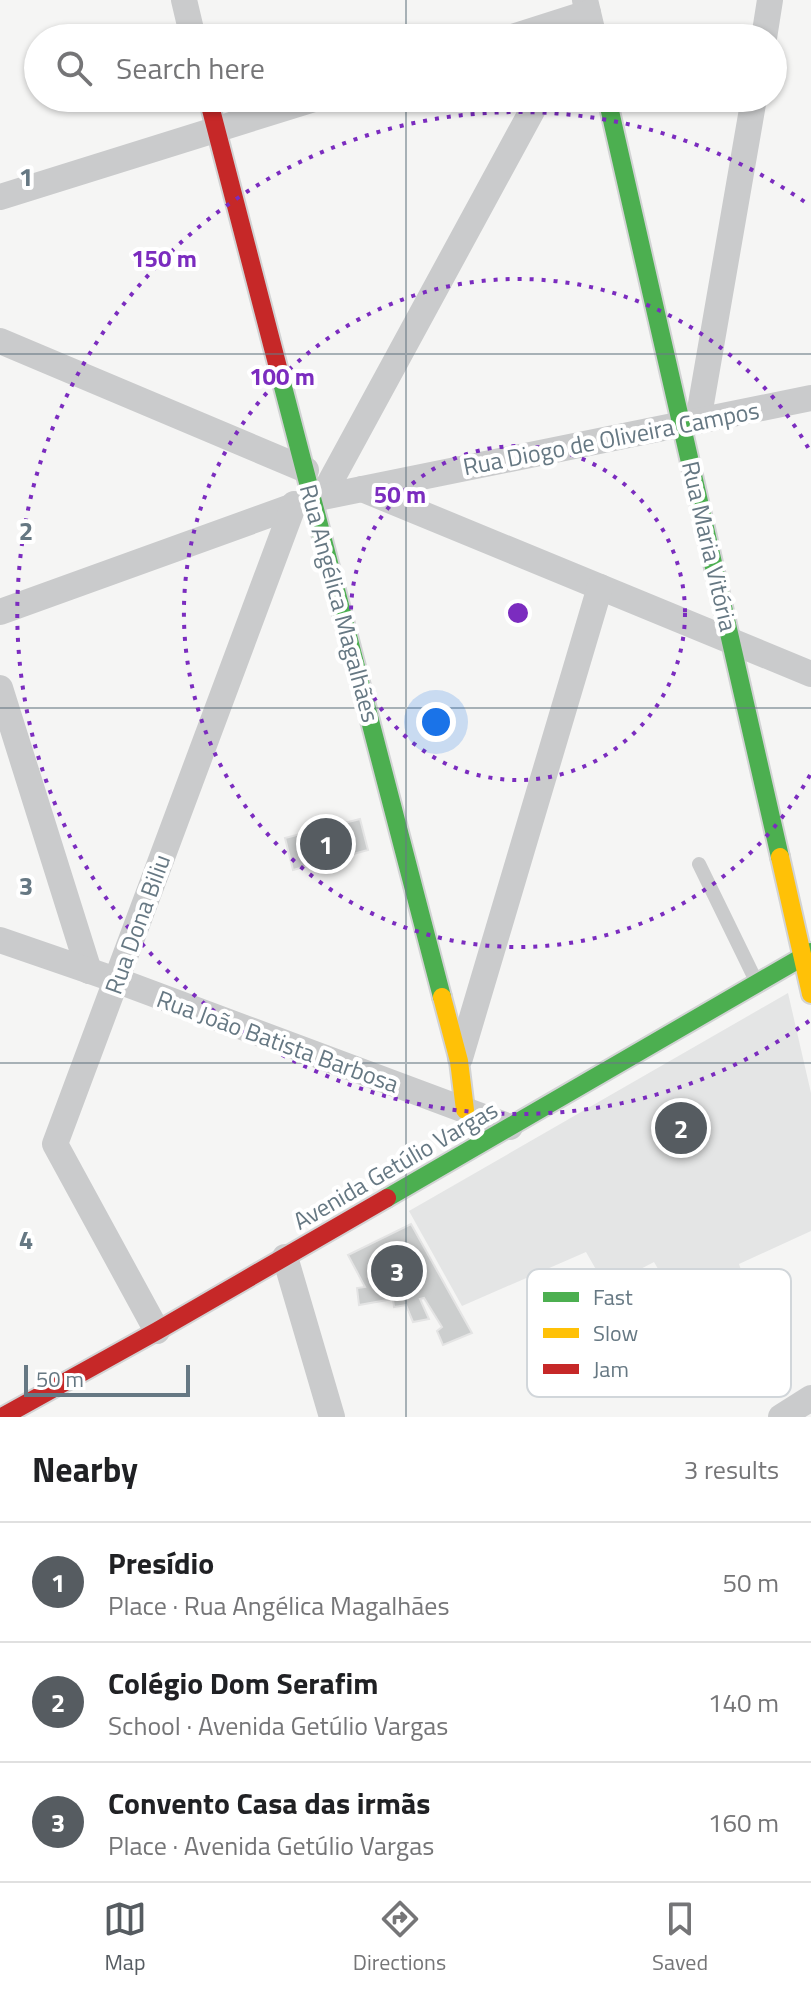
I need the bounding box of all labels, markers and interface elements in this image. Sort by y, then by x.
search box [24,24,787,112]
text: Search here [116,45,265,91]
icon: search [52,46,96,90]
text: 1 [19,157,33,196]
text: 150 m [131,240,197,276]
text: 100 m [249,358,315,394]
street label: Rua Diogo de Oliveira Campos [460,392,762,484]
street label: Rua Maria Vitória [673,457,747,635]
text: 50 m [374,476,426,512]
street label: Rua Angélica Magalhães [291,480,389,726]
text: 2 [19,511,33,550]
centre of rings [504,599,532,627]
your location [416,702,456,742]
pin: 1 [300,814,352,874]
street label: Rua Dona Biliu [95,849,179,999]
text: 3 [19,866,33,905]
street label: Rua João Batista Barbosa [152,980,404,1102]
street label: Avenida Getúlio Vargas [286,1092,504,1238]
pin: 2 [655,1098,707,1158]
text: 4 [19,1220,33,1259]
pin: 3 [371,1241,423,1301]
legend [527,1269,791,1397]
text: Fast [593,1280,633,1314]
text: Slow [593,1316,639,1350]
text: Jam [593,1352,629,1386]
scale bar [24,1361,190,1397]
text: 50 m [36,1362,84,1396]
text: Nearby [32,1443,138,1495]
text: 3 results [684,1450,779,1489]
text: Presídio [108,1540,214,1586]
text: 1 [51,1563,65,1602]
text: 50 m [722,1563,779,1602]
text: Place · Rua Angélica Magalhães [108,1586,450,1625]
text: Colégio Dom Serafim [108,1660,378,1706]
text: 2 [51,1683,65,1722]
text: 140 m [708,1683,779,1722]
text: School · Avenida Getúlio Vargas [108,1706,448,1745]
text: Convento Casa das irmãs [108,1780,430,1826]
text: 3 [51,1803,65,1842]
text: 160 m [708,1803,779,1842]
text: Place · Avenida Getúlio Vargas [108,1826,434,1865]
tab: Map [103,1897,147,1979]
tab: Directions [353,1897,446,1979]
tab: Saved [652,1897,708,1979]

